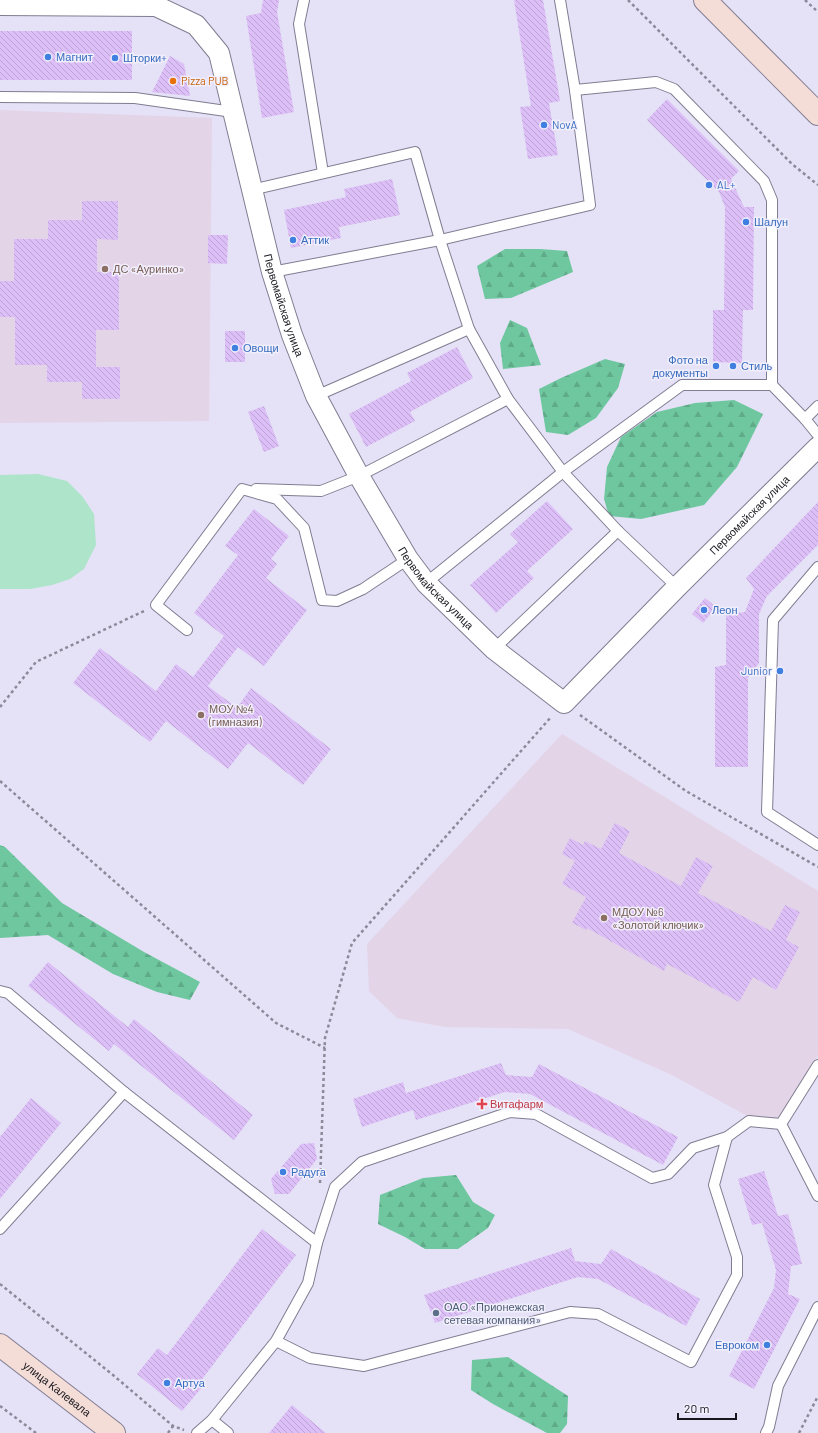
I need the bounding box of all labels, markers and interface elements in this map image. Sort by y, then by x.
place label: Магнит [56,50,93,63]
place label: Шторки+ [123,51,167,64]
marker: Магнит [43,52,53,62]
marker: Шторки+ [110,53,120,63]
place label: Pizza PUB [181,74,229,87]
marker: Pizza PUB [168,76,178,86]
place label: NovA [552,118,577,131]
marker: NovA [539,120,549,130]
place label: AL+ [717,178,736,191]
marker: AL+ [704,180,714,190]
place label: Шалун [754,215,788,228]
marker: Шалун [741,217,751,227]
place label: Аттик [301,233,329,246]
marker: Аттик [288,235,298,245]
street label: Первомайская улица [262,253,307,359]
place label: ДС «Ауринко» [113,262,185,275]
marker: ДС «Ауринко» [100,264,110,274]
place label: Овощи [243,341,279,354]
marker: Овощи [230,343,240,353]
place label: Фото на документы [652,353,709,379]
place label: Стиль [741,359,773,372]
marker: Фото на документы [711,361,721,371]
marker: Стиль [728,361,738,371]
street label: Первомайская улица [707,472,792,557]
street label: Первомайская улица [396,544,477,632]
place label: Леон [712,603,738,616]
marker: Леон [699,605,709,615]
place label: Junior [741,664,772,677]
marker: Junior [775,666,785,676]
place label: МОУ №4 (гимназия) [208,702,262,728]
marker: МОУ №4 (гимназия) [196,710,206,720]
place label: МДОУ №6 «Золотой ключик» [612,905,704,931]
marker: МДОУ №6 «Золотой ключик» [599,913,609,923]
place label: Витафарм [490,1097,543,1110]
marker: Витафарм [477,1099,487,1109]
place label: Радуга [291,1165,327,1178]
marker: Радуга [278,1167,288,1177]
place label: ОАО «Прионежская сетевая компания» [444,1300,544,1326]
marker: ОАО «Прионежская сетевая компания» [431,1308,441,1318]
place label: Евроком [715,1338,759,1351]
marker: Евроком [762,1340,772,1350]
street label: улица Калевала [21,1358,94,1419]
place label: Артуа [175,1376,206,1389]
marker: Артуа [162,1378,172,1388]
scale bar [678,1395,736,1421]
text: 20 m [684,1401,710,1415]

